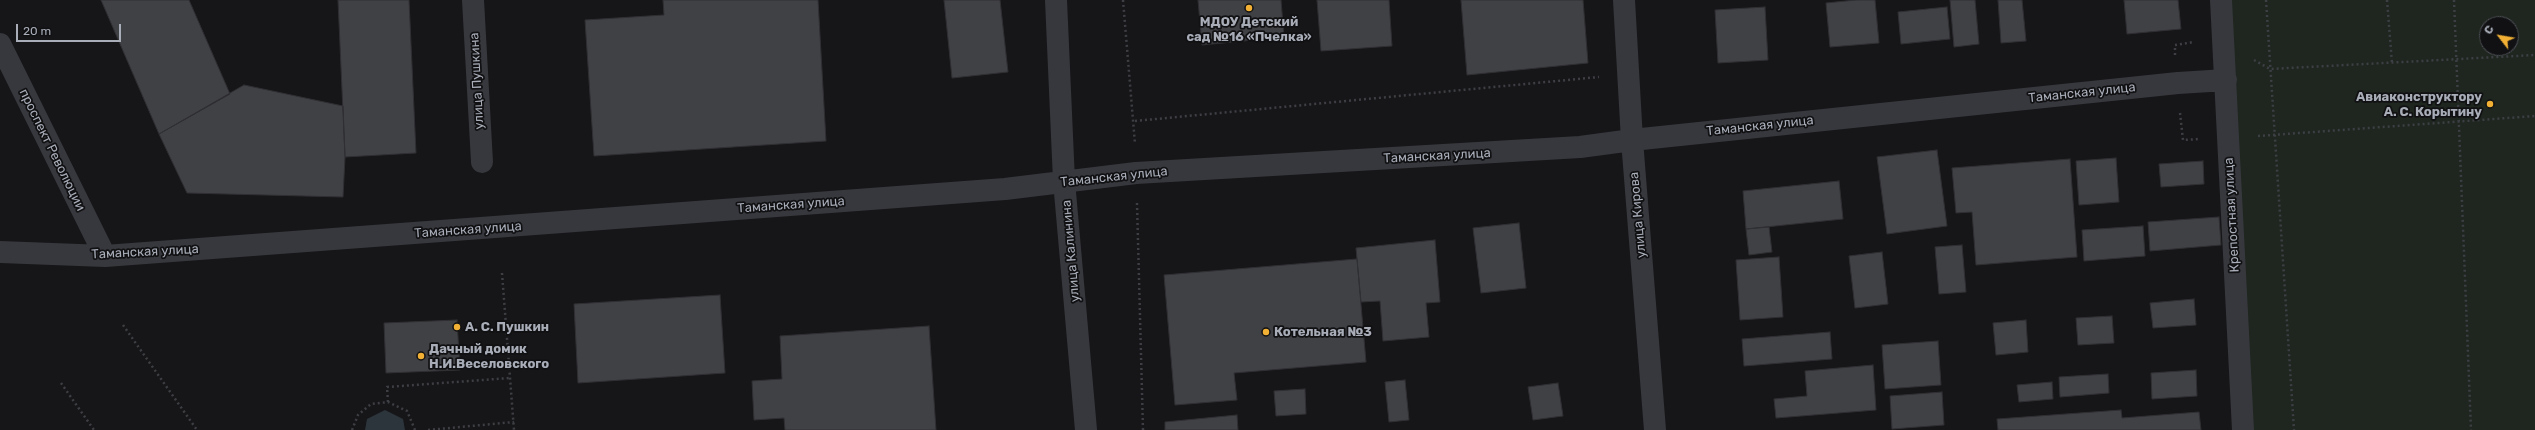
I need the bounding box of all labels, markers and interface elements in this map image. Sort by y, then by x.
marker: МДОУ Детский сад №16 «Пчелка» [1244,3,1254,13]
place label: МДОУ Детский сад №16 «Пчелка» [1186,14,1312,45]
scale bar [18,16,123,42]
north arrow [2479,16,2519,56]
text: С [2482,23,2497,37]
text: 20 m [23,24,51,38]
street label: улица Пушкина [467,32,487,130]
street label: Таманская улица [2028,80,2136,106]
street label: проспект Революции [16,86,88,214]
place label: Авиаконструктору А. С. Корытину [2356,89,2482,120]
marker: Авиаконструктору А. С. Корытину [2485,99,2495,109]
street label: Таманская улица [1706,113,1814,139]
street label: Таманская улица [1383,145,1491,167]
street label: Крепостная улица [2221,157,2243,273]
street label: Таманская улица [1060,164,1168,190]
street label: улица Кирова [1626,171,1650,259]
street label: Таманская улица [737,193,845,217]
street label: улица Калинина [1059,199,1083,303]
street label: Таманская улица [414,218,522,242]
street label: Таманская улица [91,241,199,263]
place label: А. С. Пушкин [465,319,549,335]
marker: А. С. Пушкин [452,322,462,332]
place label: Котельная №3 [1274,324,1372,340]
marker: Котельная №3 [1261,327,1271,337]
place label: Дачный домик Н.И.Веселовского [429,341,549,372]
marker: Дачный домик Н.И.Веселовского [416,351,426,361]

